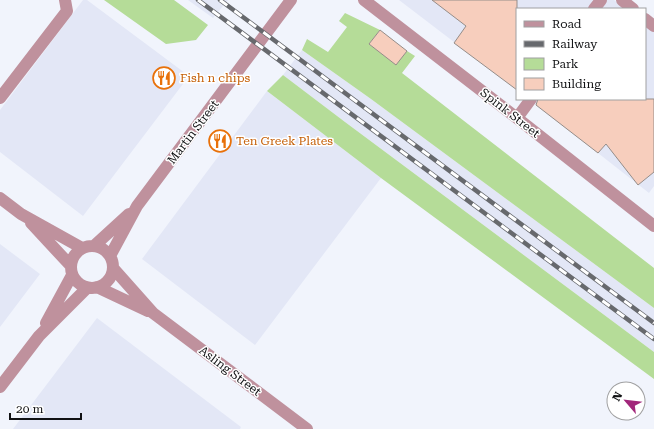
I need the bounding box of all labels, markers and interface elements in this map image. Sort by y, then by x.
legend [516,8,646,100]
text: Road [552,17,582,31]
text: Railway [552,37,598,51]
text: Park [552,57,579,71]
restaurant icon: Fish n chips [151,65,177,91]
place label: Fish n chips [180,71,250,85]
text: Building [552,77,601,91]
street label: Spink Street [477,85,543,141]
street label: Martin Street [164,97,222,167]
restaurant icon: Ten Greek Plates [207,128,233,154]
place label: Ten Greek Plates [236,134,333,148]
street label: Asling Street [196,343,264,399]
north arrow [606,381,646,421]
text: N [610,389,626,403]
scale bar [10,395,81,421]
text: 20 m [16,402,43,416]

